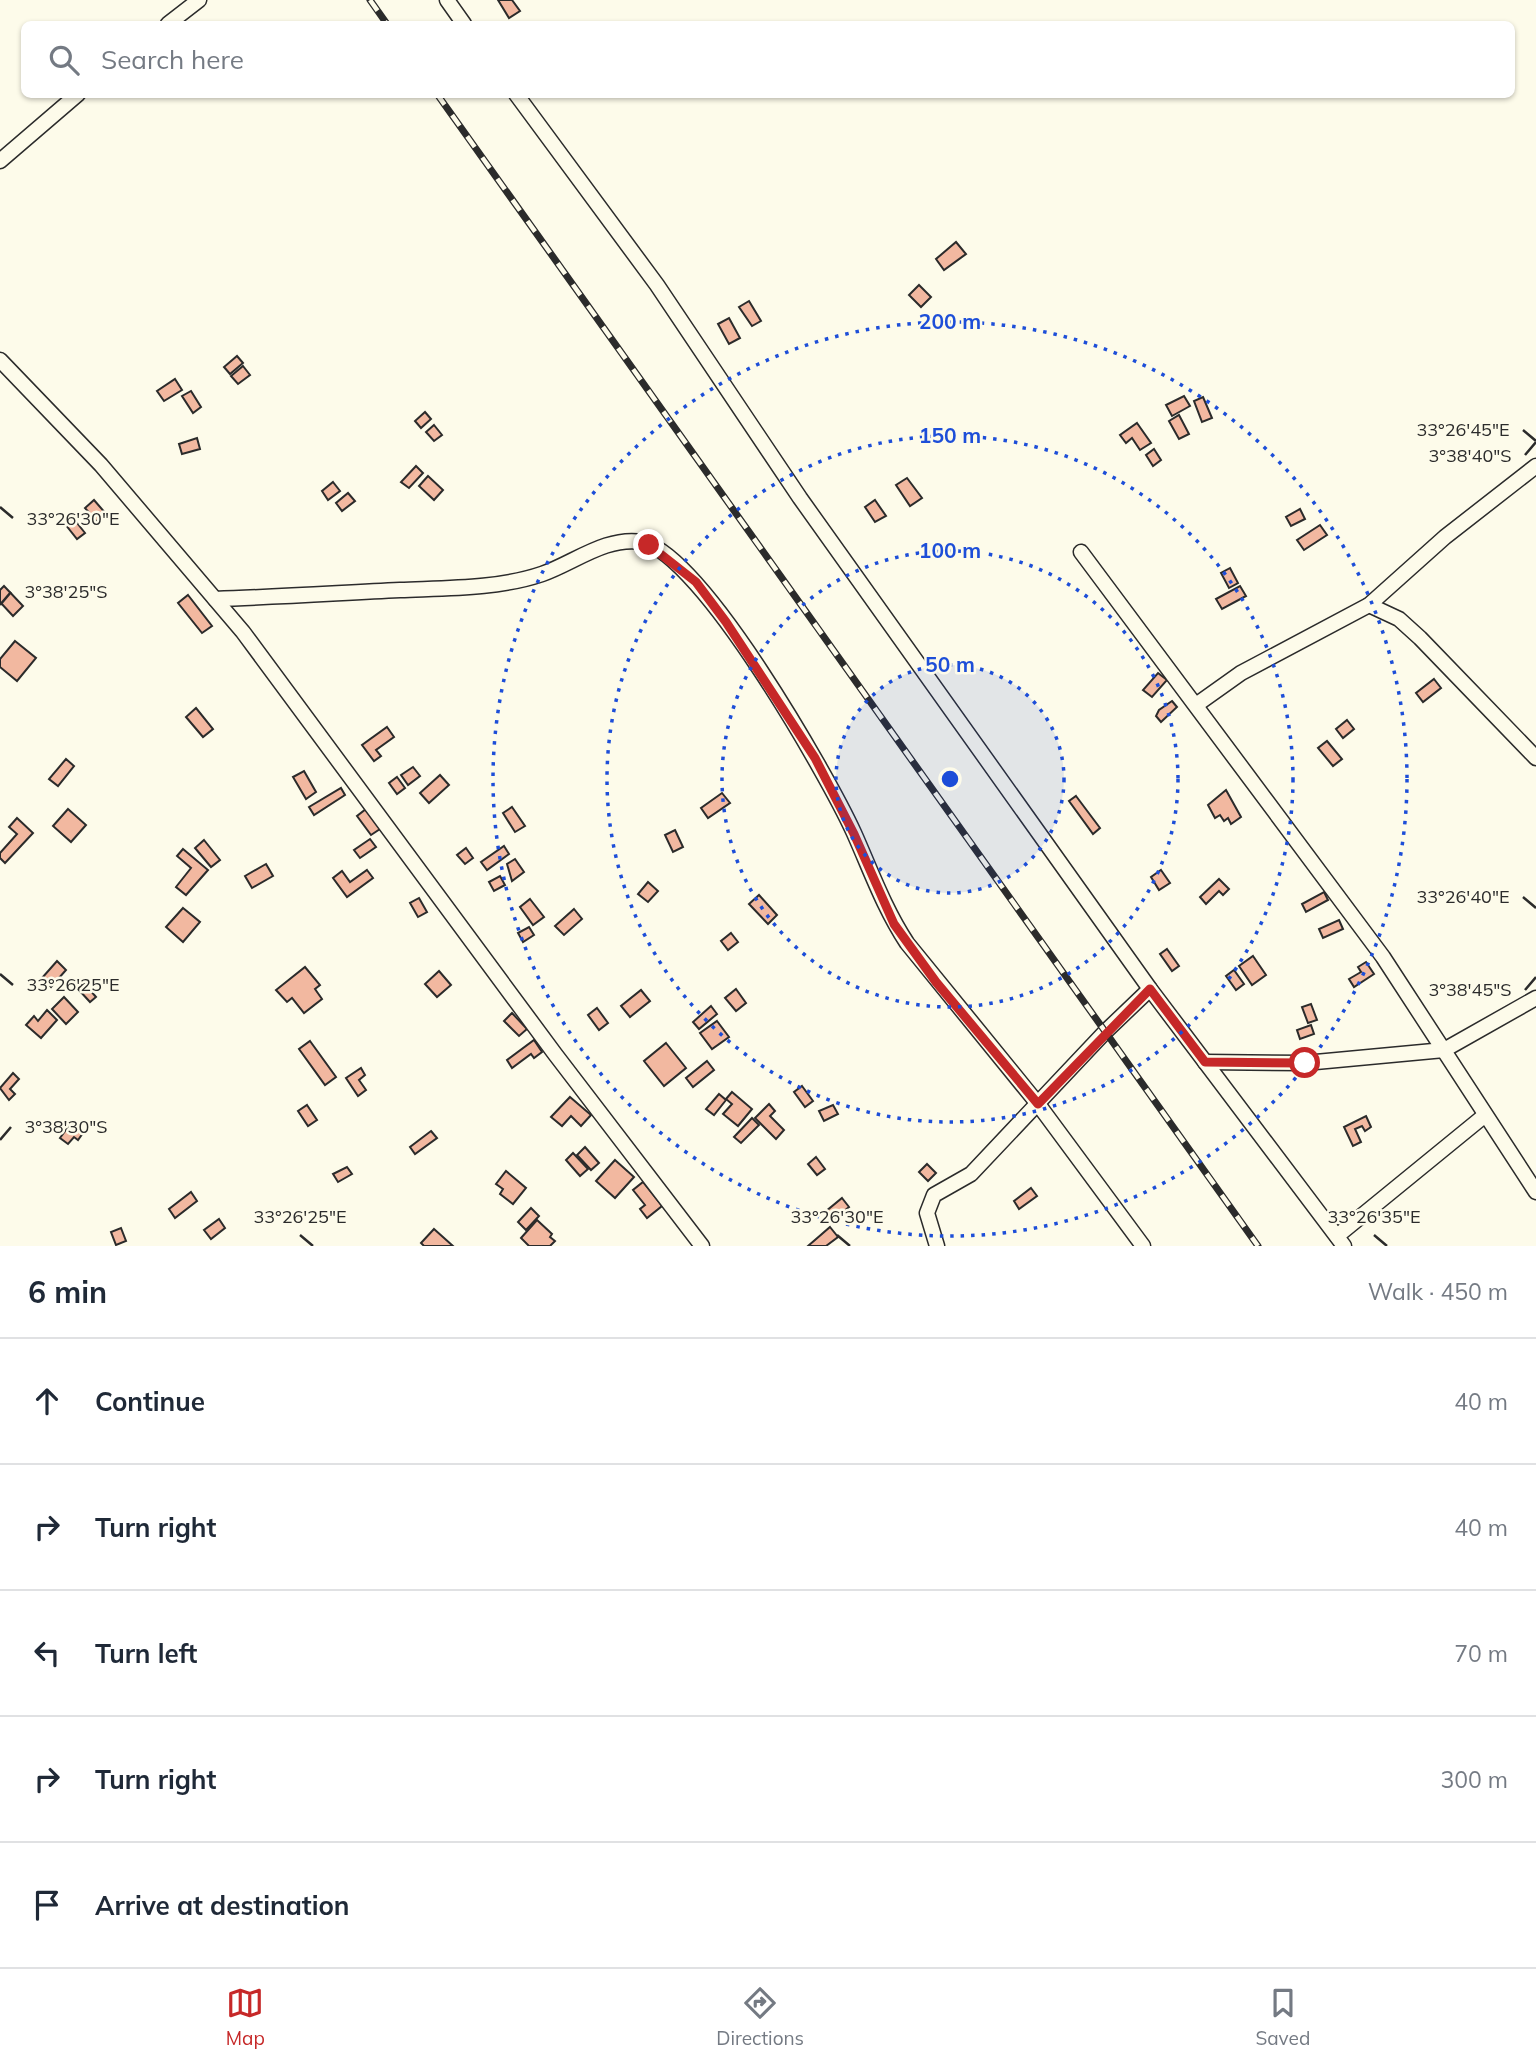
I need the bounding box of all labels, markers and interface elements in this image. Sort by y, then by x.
search box [21,21,1515,98]
icon: search [45,41,83,79]
text: Search here [101,43,244,76]
text: 200 m [919,308,981,334]
text: 33°26'45"E [1416,418,1510,441]
text: 150 m [919,422,981,448]
text: 3°38'40"S [1429,444,1511,467]
text: 33°26'30"E [26,507,120,530]
route end [633,529,664,560]
text: 100 m [919,537,981,563]
text: 3°38'25"S [25,580,107,603]
text: 50 m [925,651,975,677]
centre of rings [938,767,962,791]
text: 33°26'40"E [1416,885,1510,908]
text: 33°26'25"E [26,973,120,996]
text: 3°38'45"S [1429,978,1511,1001]
route start [1289,1047,1320,1078]
text: 3°38'30"S [25,1115,107,1138]
text: 33°26'25"E [253,1205,347,1228]
text: 33°26'30"E [790,1205,884,1228]
text: 33°26'35"E [1327,1205,1421,1228]
text: 6 min [28,1273,107,1311]
text: Walk · 450 m [1368,1277,1508,1306]
icon: ahead [28,1382,66,1420]
text: Continue [95,1385,205,1418]
text: 40 m [1454,1387,1508,1416]
icon: right [28,1508,66,1546]
text: Turn right [95,1511,216,1544]
text: 40 m [1454,1513,1508,1542]
icon: left [28,1634,66,1672]
text: Turn left [95,1637,197,1670]
text: 70 m [1454,1639,1508,1668]
icon: right [28,1760,66,1798]
text: Turn right [95,1763,216,1796]
text: 300 m [1440,1765,1508,1794]
icon: arrive [28,1886,66,1924]
text: Arrive at destination [95,1889,350,1922]
tab: Map [226,1984,265,2050]
tab: Directions [716,1984,804,2050]
tab: Saved [1255,1984,1310,2050]

